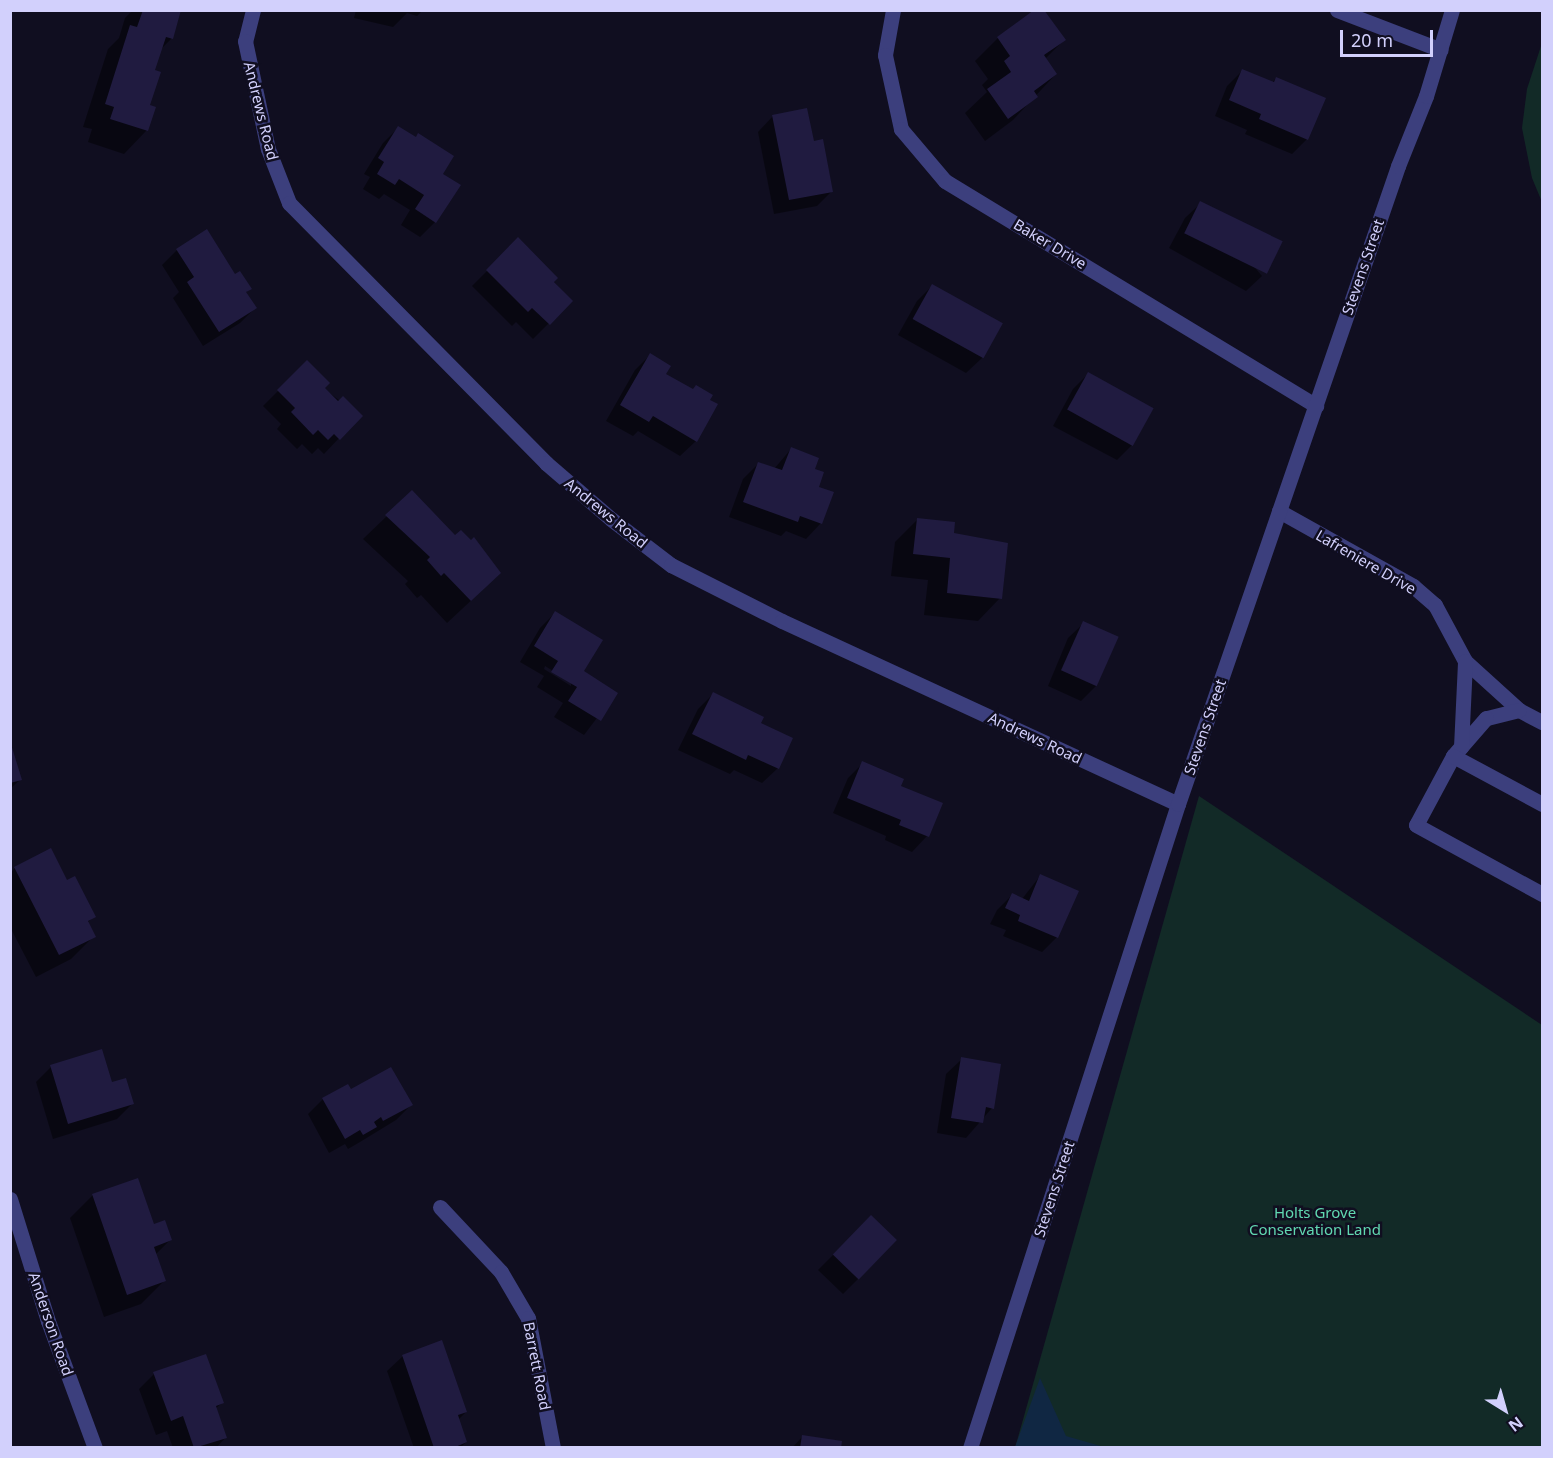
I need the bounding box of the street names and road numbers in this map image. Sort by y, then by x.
street label: Andrews Road [240,60,282,162]
street label: Baker Drive [1010,215,1090,273]
street label: Stevens Street [1338,217,1388,317]
street label: Andrews Road [561,474,651,552]
street label: Lafreniere Drive [1313,526,1419,598]
street label: Stevens Street [1180,677,1230,777]
street label: Andrews Road [985,708,1085,768]
street label: Stevens Street [1030,1139,1078,1239]
street label: Anderson Road [25,1270,77,1378]
street label: Barrett Road [520,1320,554,1412]

